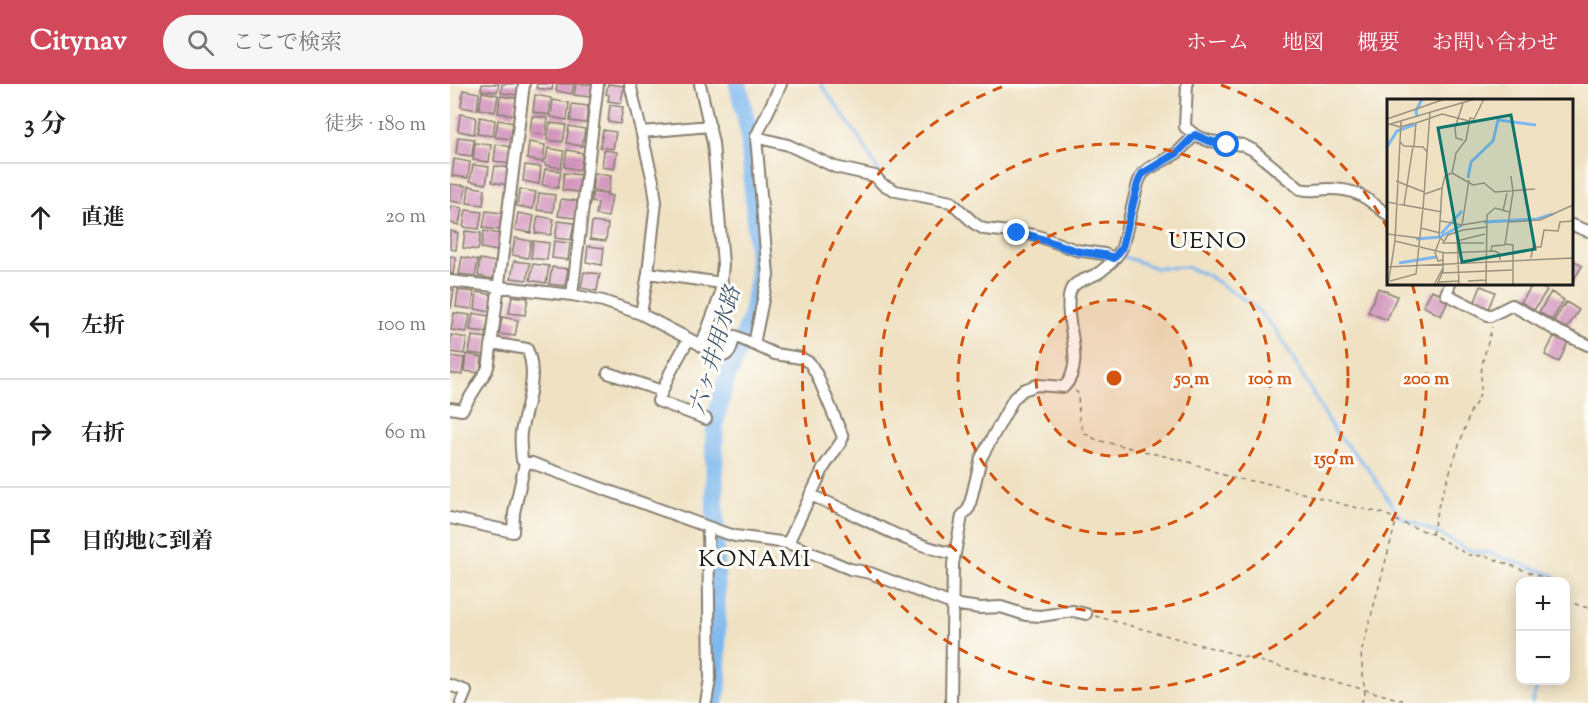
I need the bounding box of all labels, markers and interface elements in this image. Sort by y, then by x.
search box [163,15,583,69]
text: Citynav [30,22,127,62]
icon: search [184,26,217,59]
text: ここで検索 [232,28,342,60]
text: ホーム [1186,29,1249,59]
text: 地図 [1282,29,1324,59]
text: 概要 [1357,29,1399,59]
text: お問い合わせ [1432,29,1558,59]
inset map [1387,99,1573,285]
text: 3 分 [24,107,66,144]
text: 徒歩 · 180 m [324,111,426,140]
route start [1213,131,1239,157]
icon: ahead [24,201,57,234]
text: 直進 [81,203,125,235]
text: 20 m [385,203,426,232]
route end [1003,219,1029,245]
district label: UENO [1168,225,1248,259]
water label: 六ヶ井用水路 [683,281,751,419]
icon: left [24,309,57,342]
text: 左折 [81,311,125,343]
text: 100 m [377,311,426,340]
text: 50 m [1173,367,1209,393]
text: 100 m [1248,367,1292,393]
text: 200 m [1403,367,1449,393]
centre of rings [1104,368,1124,388]
icon: right [24,417,57,450]
text: 右折 [81,419,125,451]
text: 60 m [385,419,426,448]
text: 150 m [1314,447,1354,473]
icon: arrive [24,525,57,558]
text: 目的地に到着 [81,527,213,559]
district label: KONAMI [698,543,812,577]
map controls [1516,577,1570,685]
button: + [1516,577,1570,631]
button: − [1516,631,1570,685]

